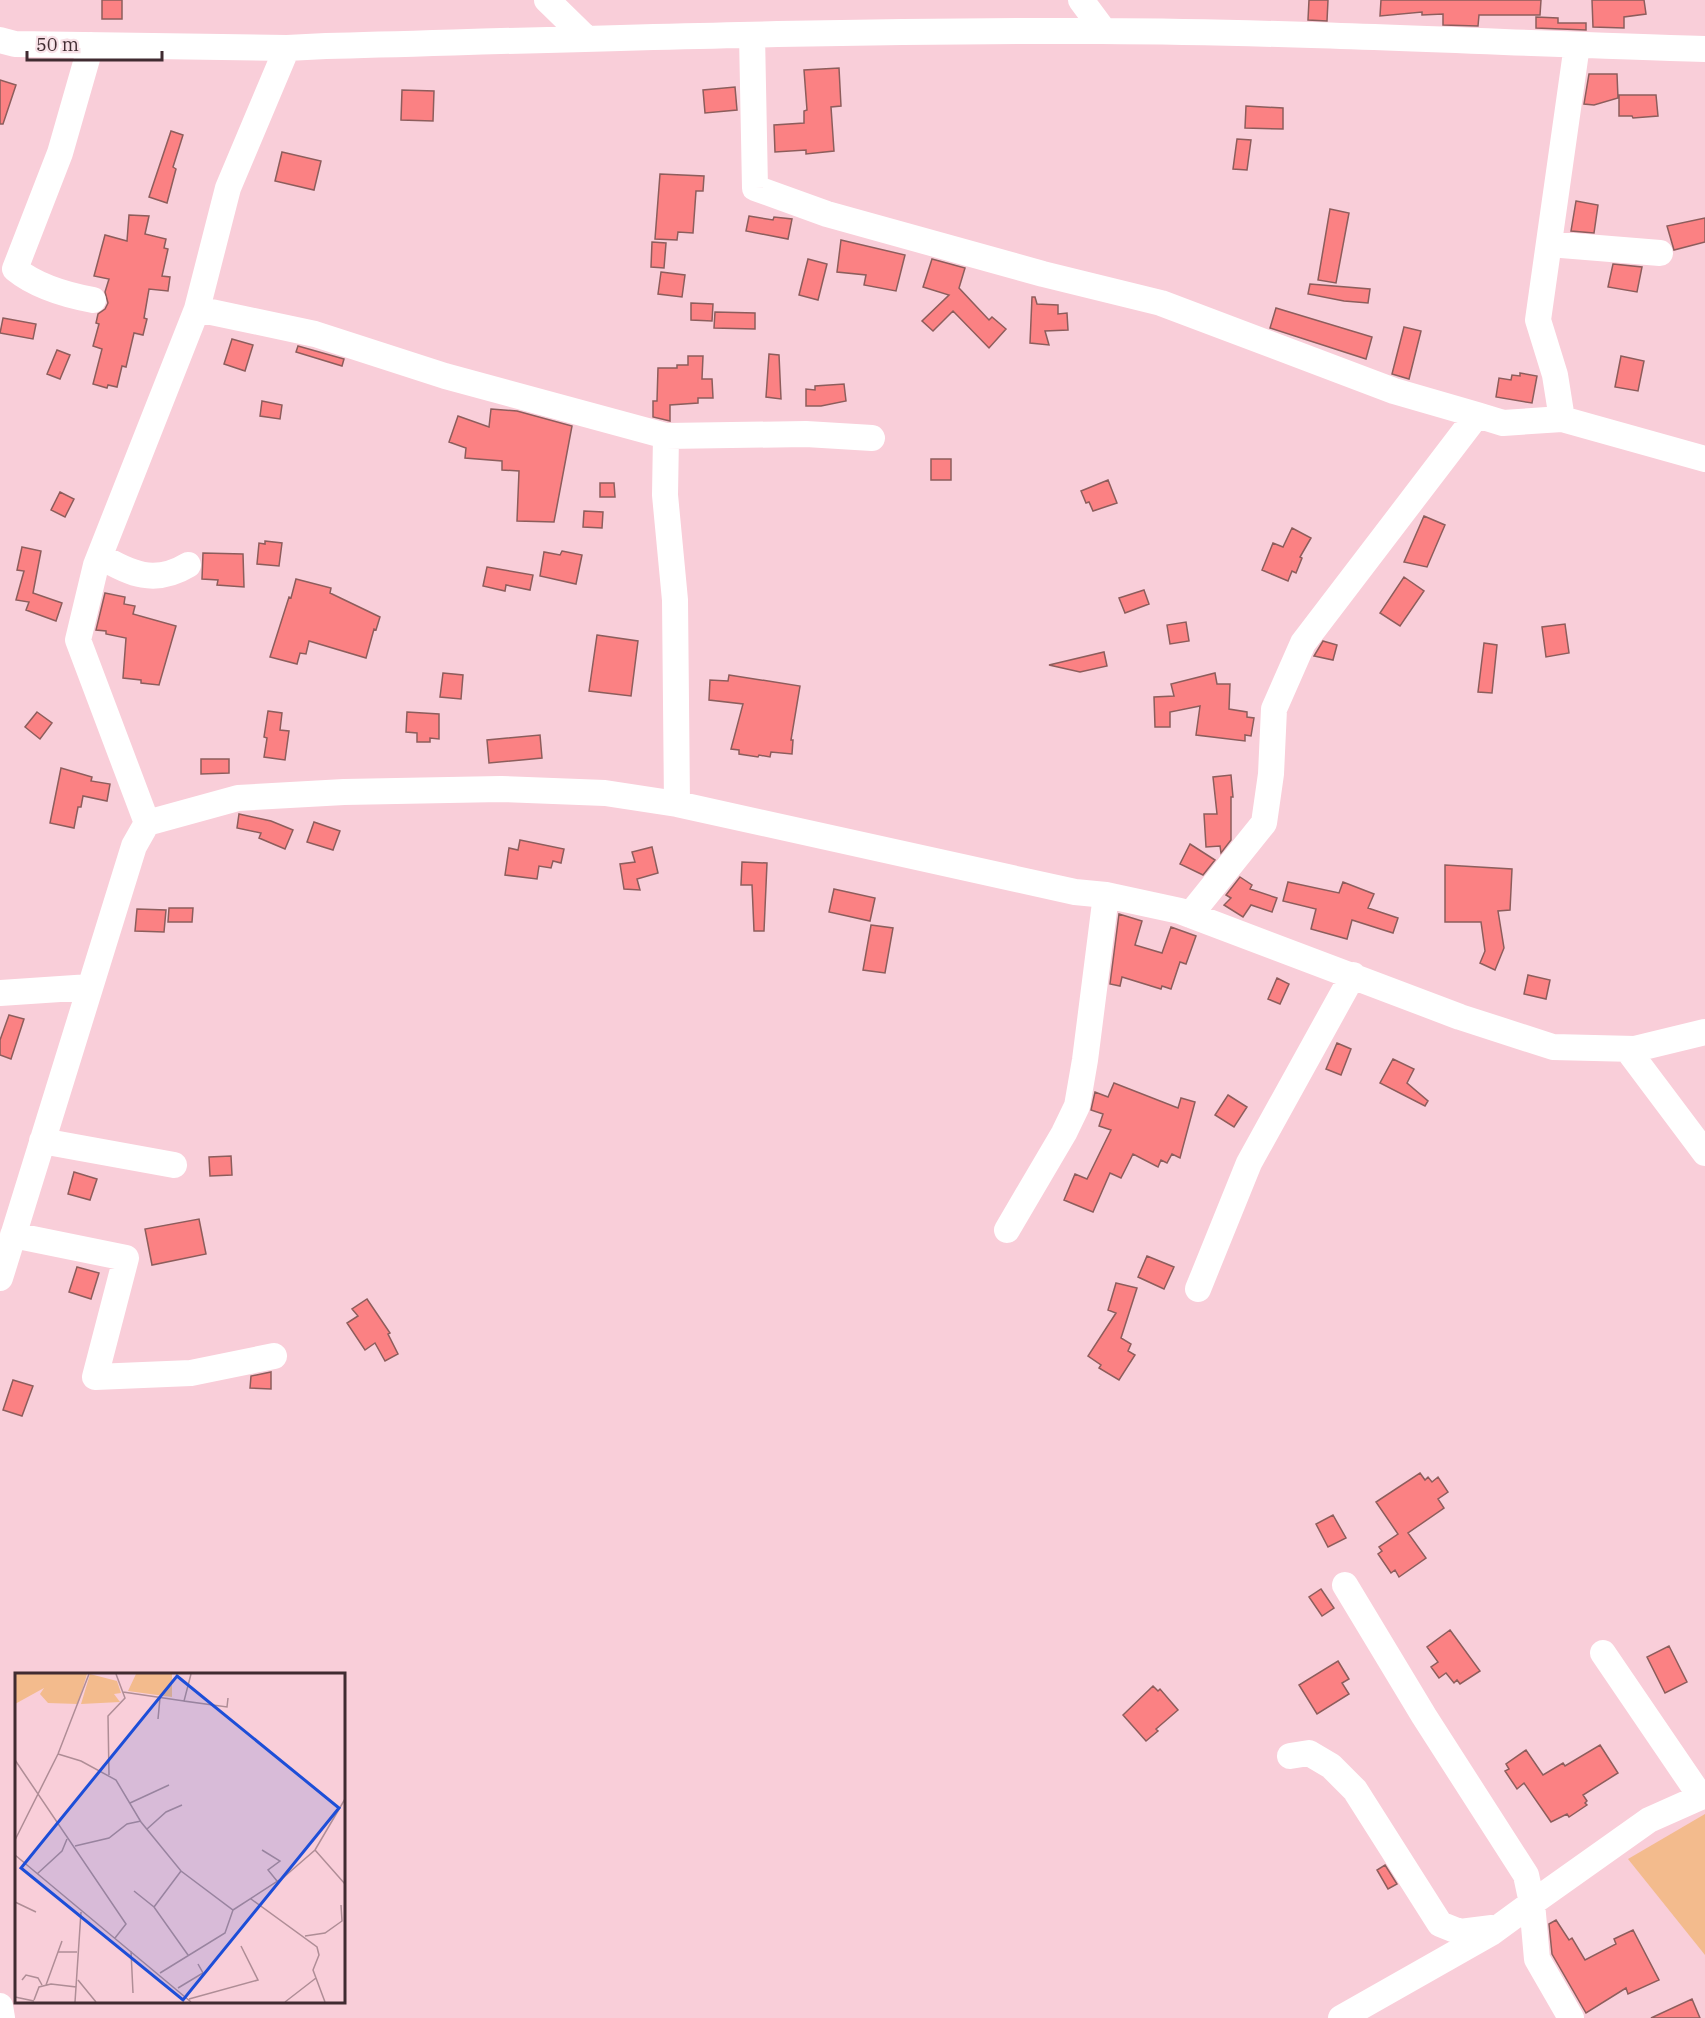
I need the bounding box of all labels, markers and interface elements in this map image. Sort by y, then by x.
scale bar [27,24,162,62]
text: 50 m [36,33,79,56]
inset map [15,1673,345,2003]

